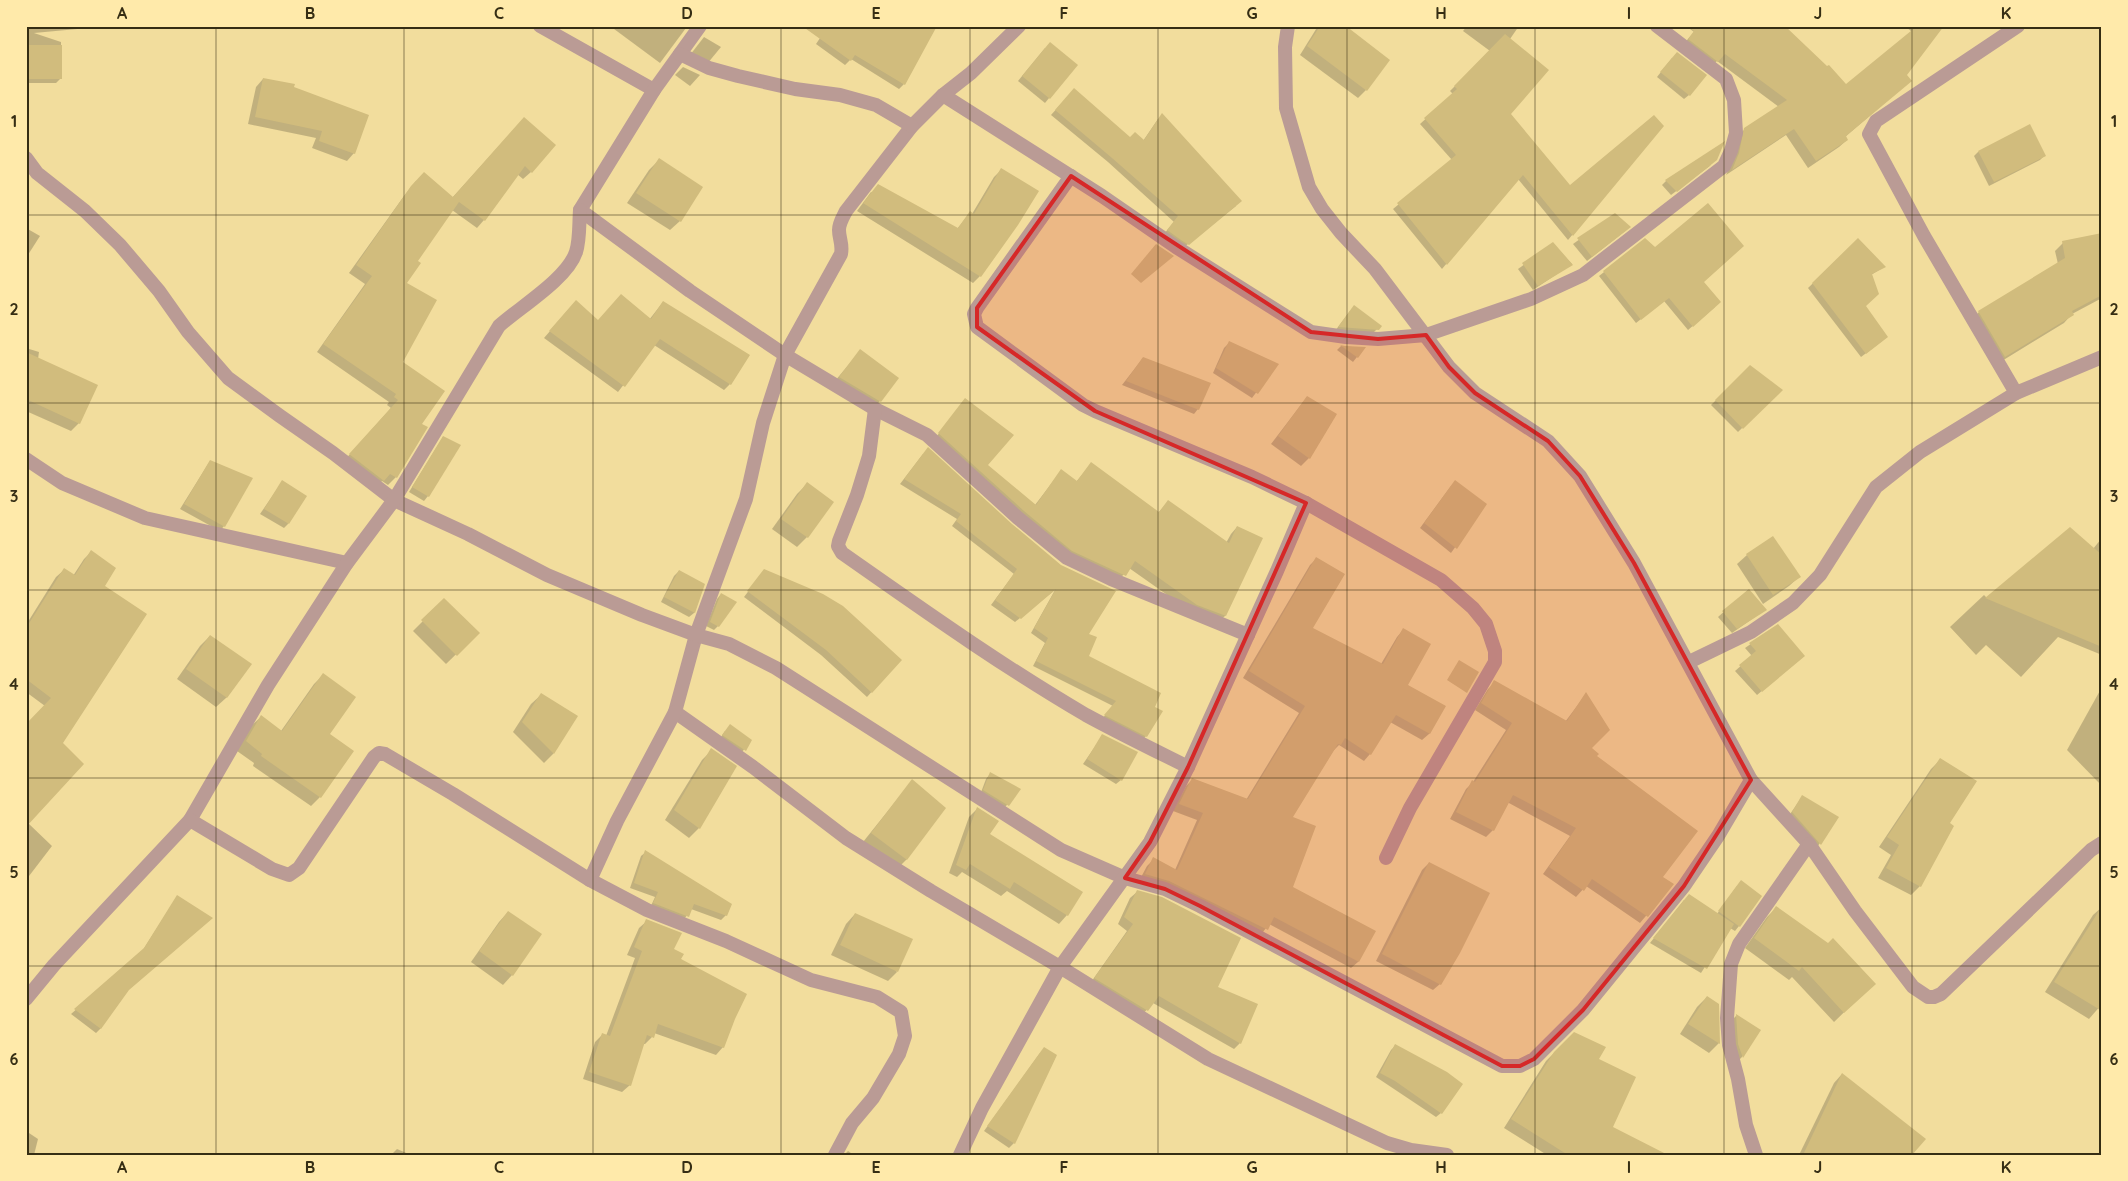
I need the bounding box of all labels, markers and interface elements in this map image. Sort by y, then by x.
text: A [117,3,128,23]
text: B [305,3,315,23]
text: C [494,3,504,23]
text: D [681,3,693,23]
text: E [871,3,881,23]
text: F [1060,3,1069,23]
text: G [1246,3,1258,23]
text: H [1435,3,1447,23]
text: I [1627,3,1631,23]
text: J [1814,3,1822,23]
text: K [2001,3,2011,23]
text: 1 [11,111,17,131]
text: 1 [2111,111,2117,131]
text: 2 [9,299,19,319]
text: 2 [2109,299,2119,319]
text: 3 [10,486,18,506]
text: 3 [2110,486,2118,506]
text: 4 [9,674,19,694]
text: 4 [2109,674,2119,694]
text: 5 [9,862,19,882]
text: 5 [2109,862,2119,882]
text: 6 [10,1049,19,1069]
text: 6 [2110,1049,2119,1069]
text: A [117,1157,128,1177]
text: B [305,1157,315,1177]
text: C [494,1157,504,1177]
text: D [681,1157,693,1177]
text: E [871,1157,881,1177]
text: F [1060,1157,1069,1177]
text: G [1246,1157,1258,1177]
text: H [1435,1157,1447,1177]
text: I [1627,1157,1631,1177]
text: J [1814,1157,1822,1177]
text: K [2001,1157,2011,1177]

